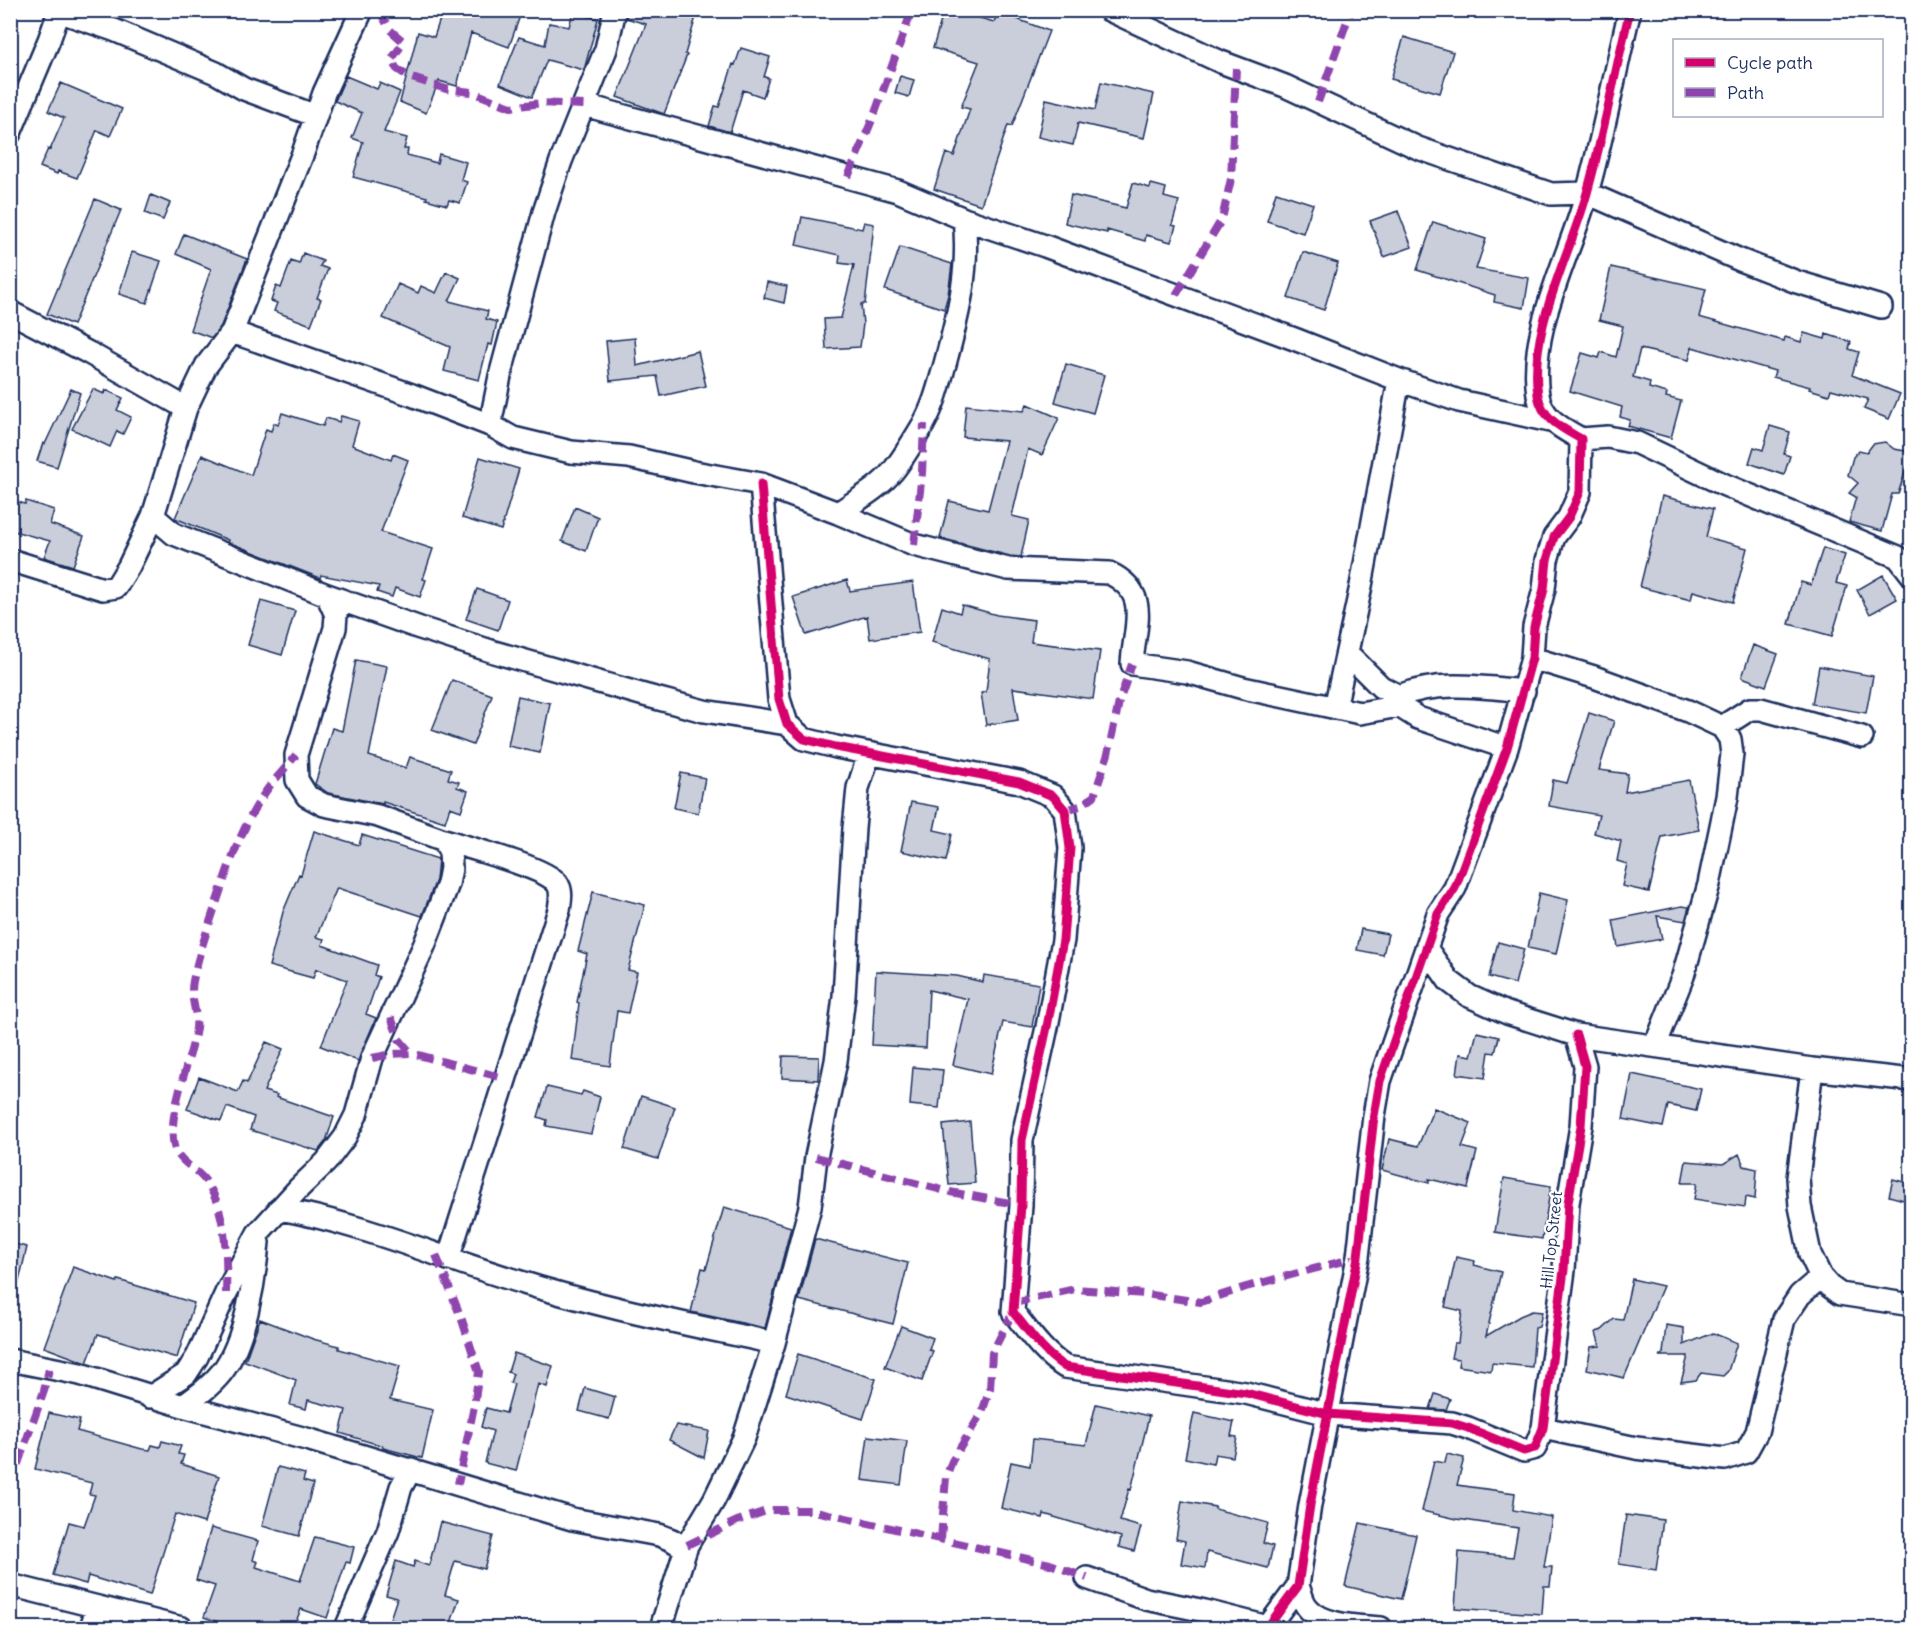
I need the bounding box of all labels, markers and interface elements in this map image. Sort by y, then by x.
legend [1673,39,1883,117]
text: Cycle path [1727,51,1813,74]
text: Path [1727,81,1764,104]
street label: Hill Top Street [1536,1190,1566,1290]

